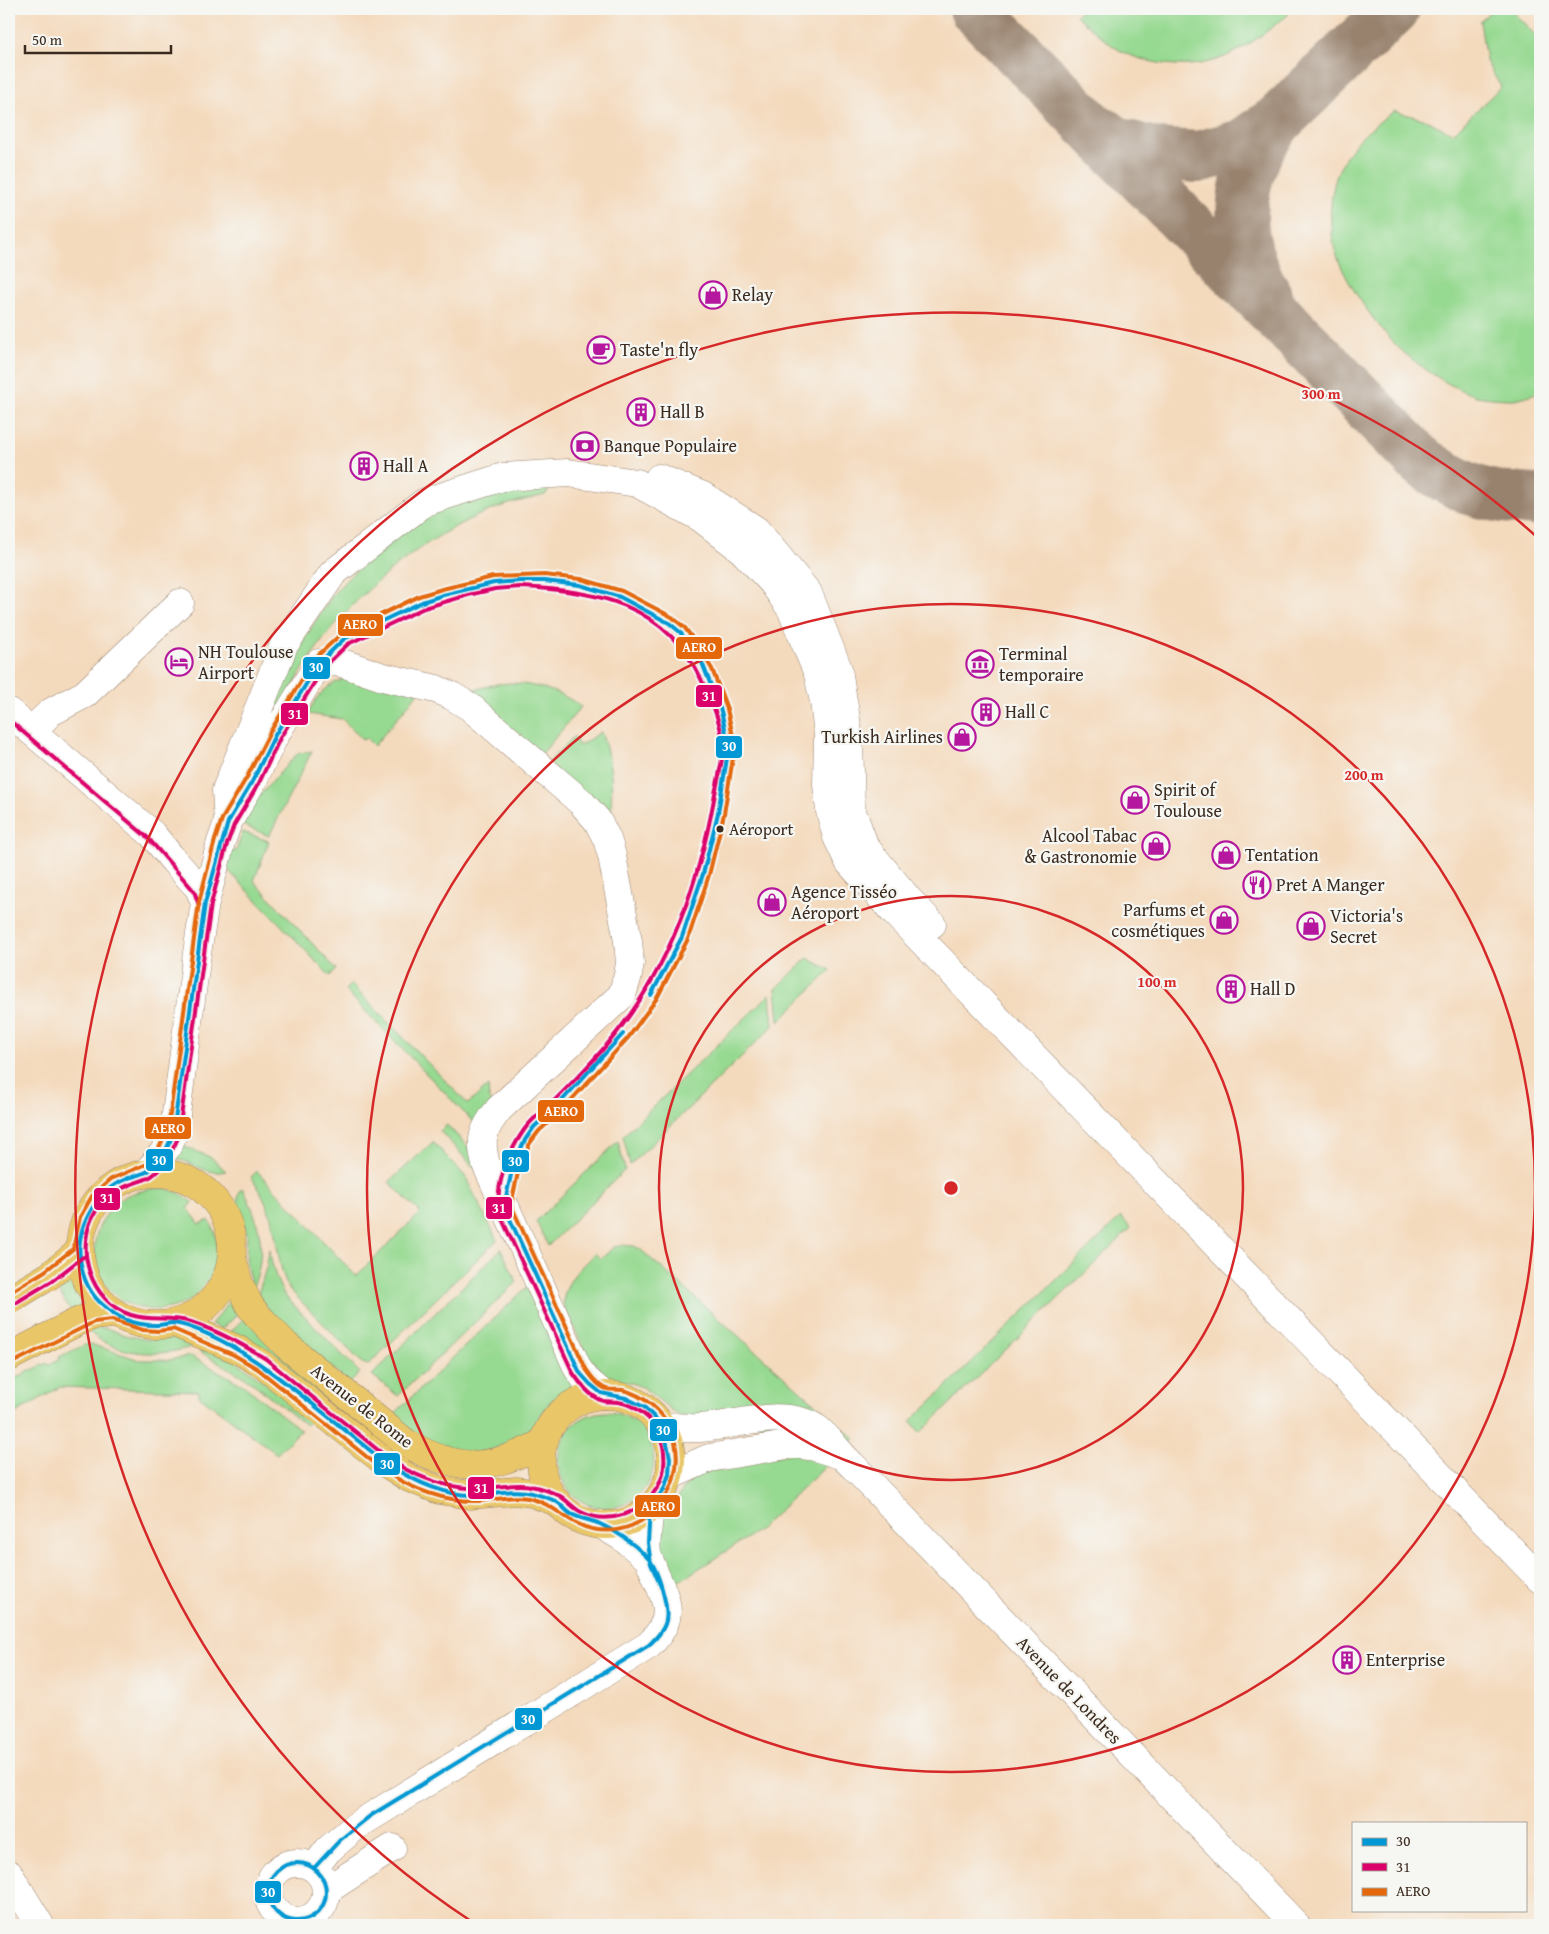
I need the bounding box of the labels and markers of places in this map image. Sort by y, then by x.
shop icon: Relay [698,280,728,310]
place label: Relay [732,281,773,308]
cafe icon: Taste'n fly [586,335,616,365]
place label: Taste'n fly [620,336,698,363]
building icon: Hall B [626,397,656,427]
place label: Hall B [660,398,705,425]
bank icon: Banque Populaire [570,431,600,461]
place label: Banque Populaire [604,432,737,459]
building icon: Hall A [349,451,379,481]
place label: Hall A [383,452,429,479]
place label: NH Toulouse Airport [198,638,294,686]
place label: Terminal temporaire [999,640,1084,688]
hotel icon: NH Toulouse Airport [164,647,194,677]
museum icon: Terminal temporaire [965,649,995,679]
building icon: Hall C [971,697,1001,727]
place label: Hall C [1005,698,1050,725]
shop icon: Turkish Airlines [947,722,977,752]
place label: Turkish Airlines [821,723,943,750]
place label: Spirit of Toulouse [1154,776,1222,824]
shop icon: Spirit of Toulouse [1120,785,1150,815]
place label: Aéroport [729,816,794,841]
place label: Alcool Tabac & Gastronomie [1024,822,1137,870]
marker: Aéroport [715,824,725,834]
shop icon: Alcool Tabac & Gastronomie [1141,831,1171,861]
shop icon: Tentation [1211,840,1241,870]
place label: Tentation [1245,841,1319,868]
restaurant icon: Pret A Manger [1242,870,1272,900]
place label: Pret A Manger [1276,871,1385,898]
place label: Agence Tisséo Aéroport [791,878,897,926]
shop icon: Agence Tisséo Aéroport [757,887,787,917]
place label: Parfums et cosmétiques [1111,896,1206,944]
place label: Victoria's Secret [1330,902,1403,950]
shop icon: Parfums et cosmétiques [1209,905,1239,935]
shop icon: Victoria's Secret [1296,911,1326,941]
building icon: Hall D [1216,974,1246,1004]
place label: Hall D [1250,975,1296,1002]
centre of rings [942,1179,960,1197]
building icon: Enterprise [1332,1645,1362,1675]
place label: Enterprise [1366,1646,1445,1673]

